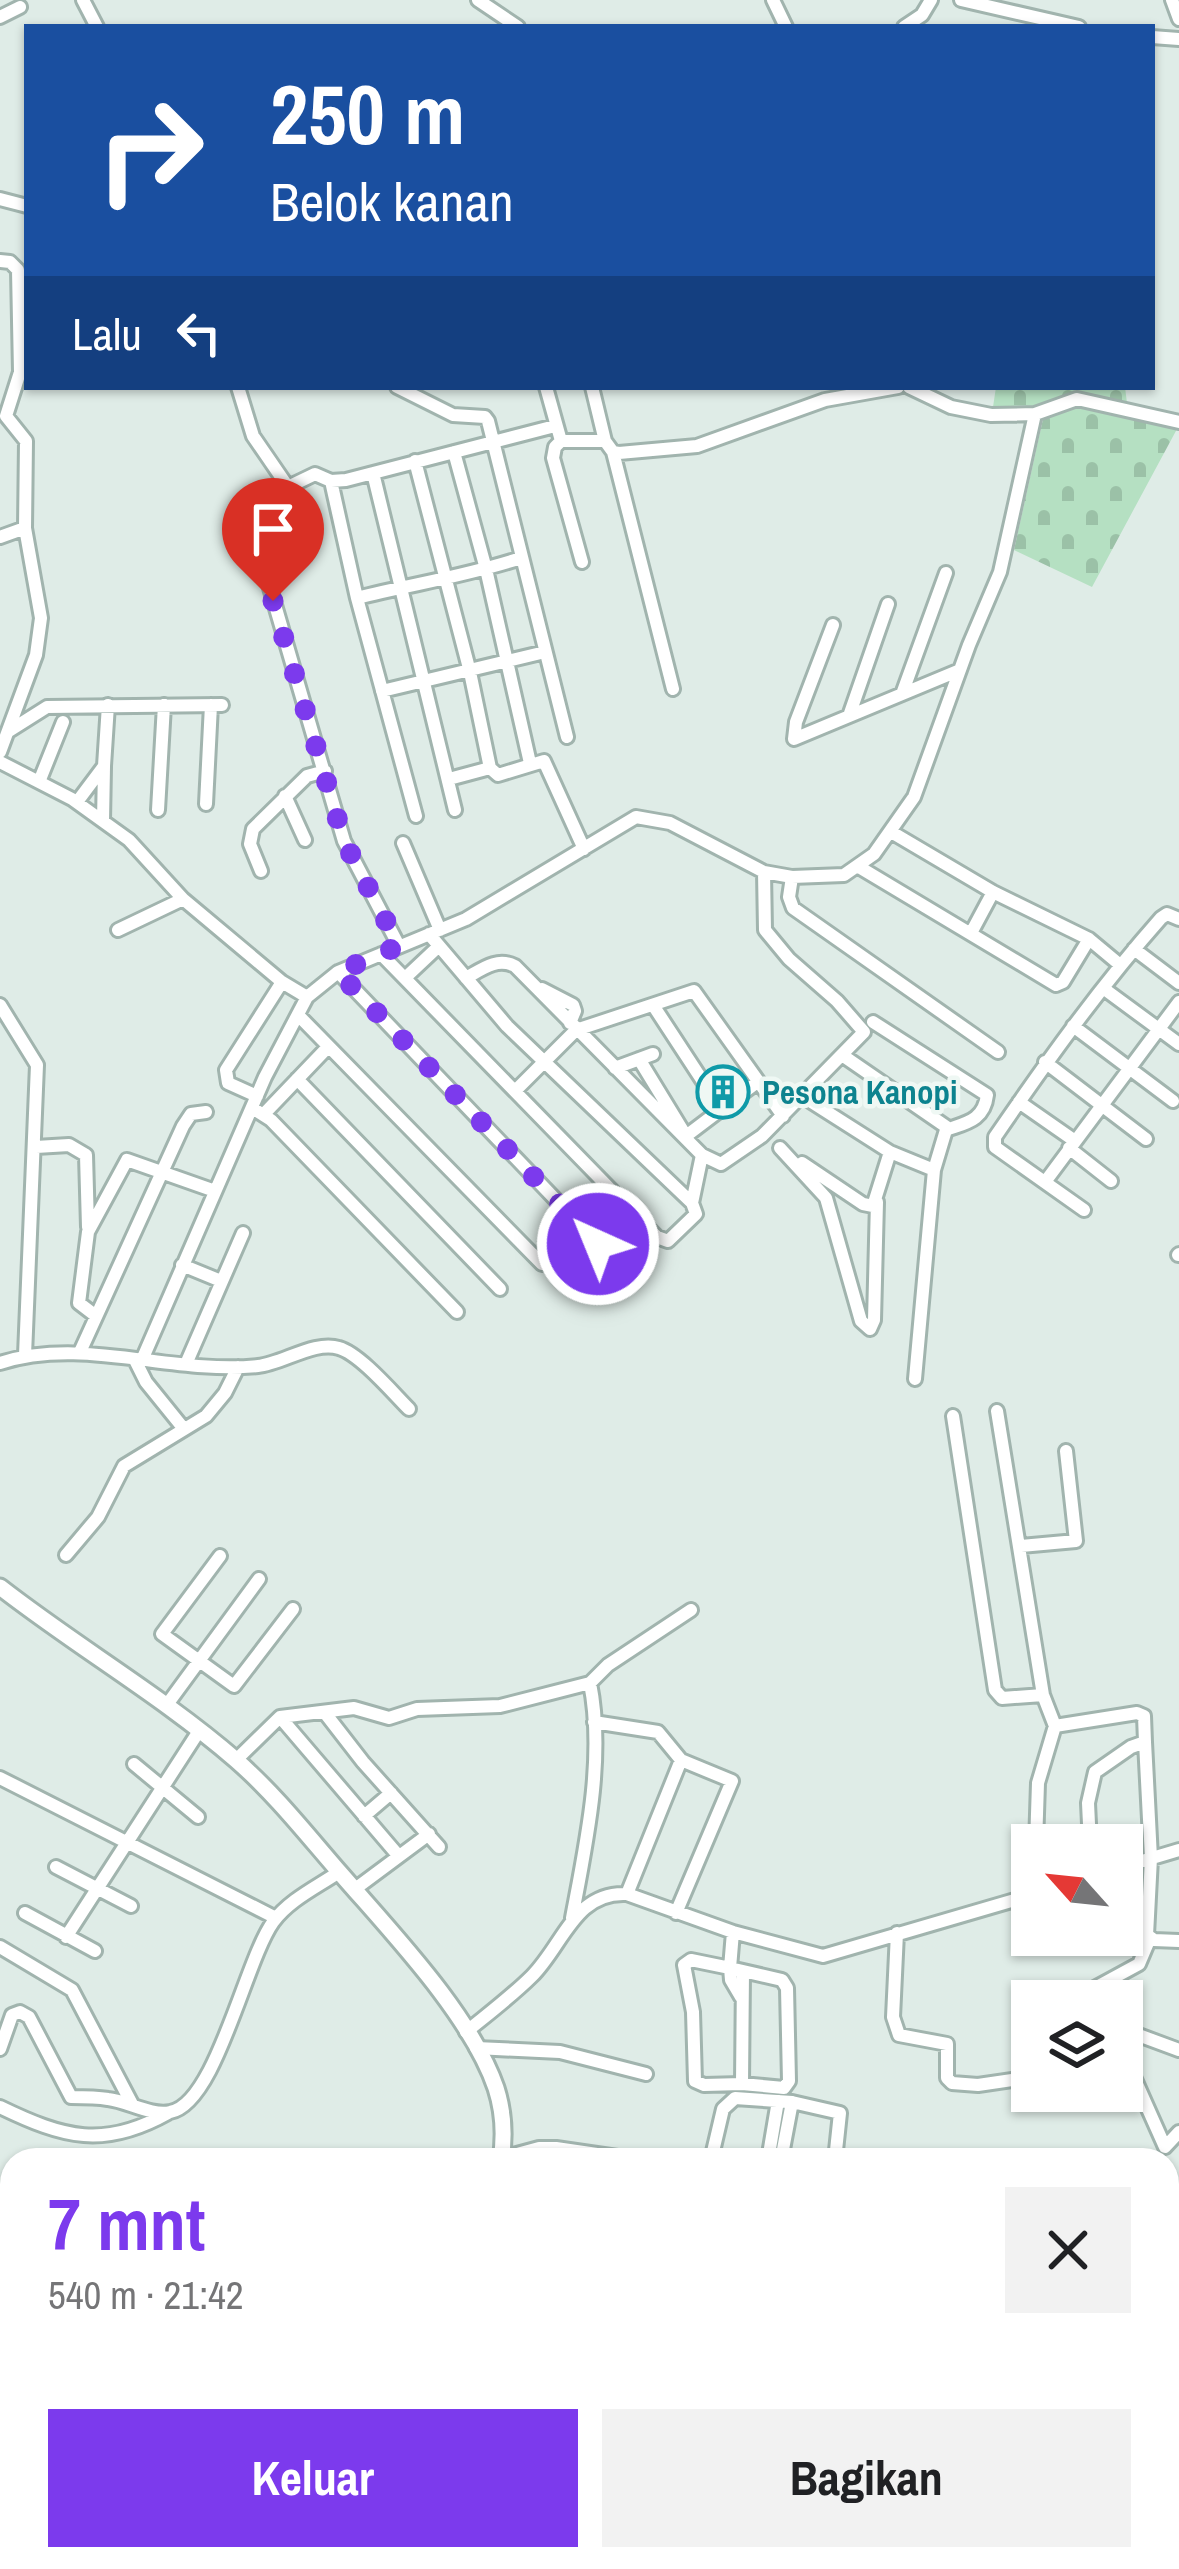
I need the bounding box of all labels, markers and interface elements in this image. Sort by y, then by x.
text: 250 m [270,57,465,170]
icon: right [72,72,228,228]
text: Belok kanan [270,165,514,238]
icon: left [166,300,232,366]
text: Lalu [72,303,142,364]
pin [222,478,324,601]
icon: arrive [240,496,306,562]
building icon: Pesona Kanopi [695,1064,751,1120]
place label: Pesona Kanopi [762,1070,958,1114]
position arrow [535,1181,661,1307]
north arrow [1011,1824,1143,1956]
map controls [1011,1824,1143,2112]
button: layers [1011,1980,1143,2112]
text: 7 mnt [48,2175,205,2272]
button: close [1005,2187,1131,2313]
text: 540 m · 21:42 [48,2269,244,2321]
button: Keluar [48,2409,578,2547]
button: Bagikan [602,2409,1131,2547]

